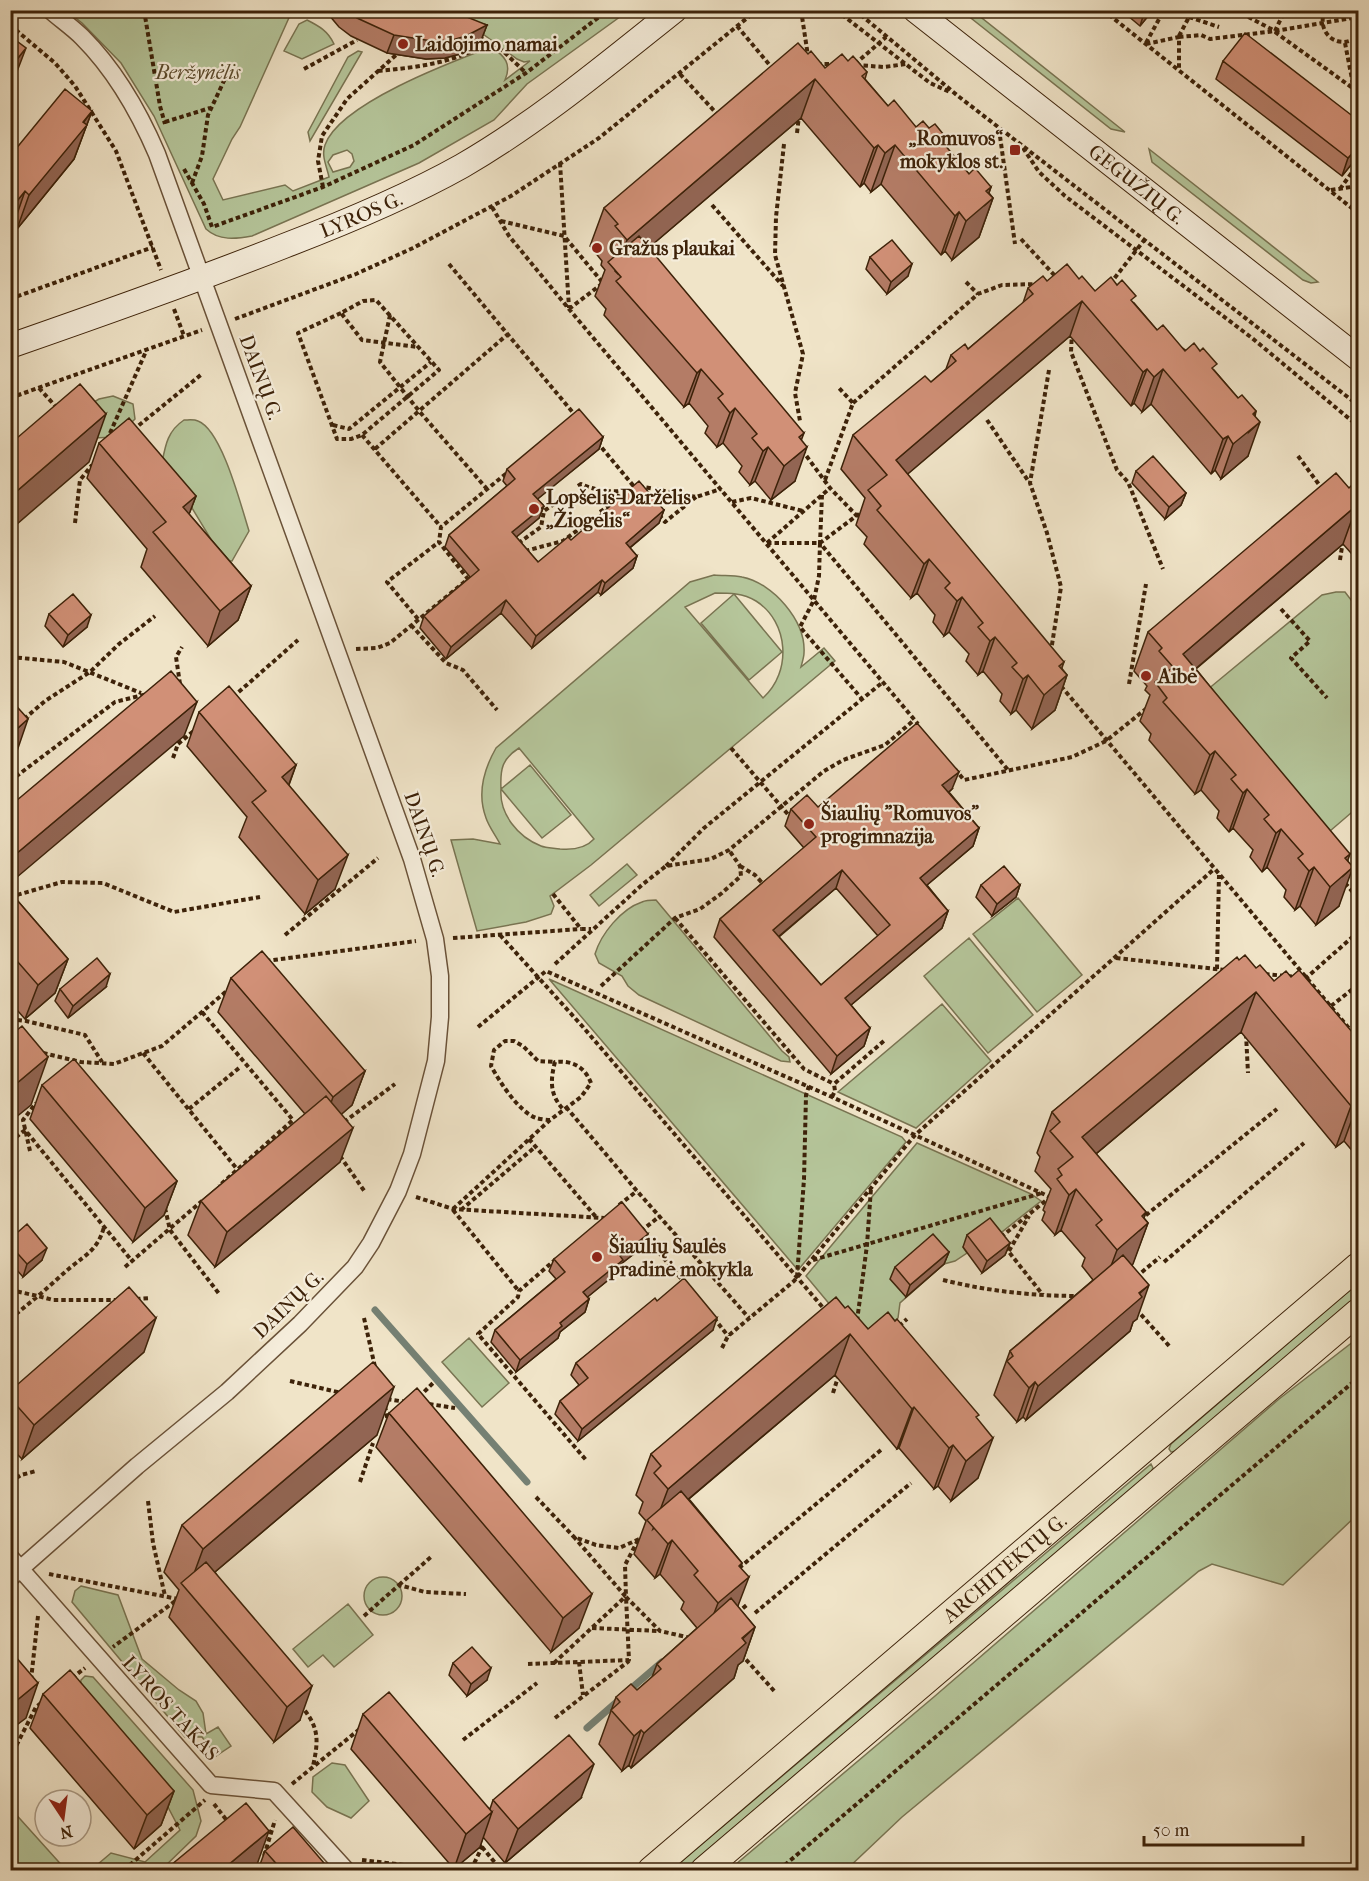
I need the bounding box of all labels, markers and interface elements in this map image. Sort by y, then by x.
place label: Laidojimo namai [415,33,559,56]
marker: Laidojimo namai [396,37,410,51]
park label: Beržynėlis [155,61,241,84]
place label: „Romuvos“ mokyklos st. [899,127,1003,173]
street label: GEGUŽIŲ G. [1084,140,1189,229]
marker: „Romuvos“ mokyklos st. [1008,143,1022,157]
street label: LYROS G. [317,187,406,243]
place label: Gražus plaukai [609,237,736,260]
marker: Gražus plaukai [590,241,604,255]
street label: DAINŲ G. [235,332,287,423]
place label: Lopšelis-Darželis „Žiogelis“ [545,486,691,532]
marker: Lopšelis-Darželis „Žiogelis“ [527,502,541,516]
place label: Aibė [1156,665,1197,688]
marker: Aibė [1139,669,1153,683]
street label: DAINŲ G. [399,789,450,880]
place label: Šiaulių "Romuvos" progimnazija [820,800,979,848]
marker: Šiaulių "Romuvos" progimnazija [802,817,816,831]
place label: Šiaulių Saulės pradinė mokykla [608,1233,753,1281]
marker: Šiaulių Saulės pradinė mokykla [590,1250,604,1264]
street label: DAINŲ G. [248,1265,328,1343]
street label: ARCHITEKTŲ G. [938,1509,1071,1628]
street label: LYROS TAKAS [118,1651,224,1765]
north arrow [33,1788,93,1848]
scale bar [1144,1809,1303,1847]
text: 50 m [1153,1820,1190,1841]
text: N [57,1822,74,1843]

